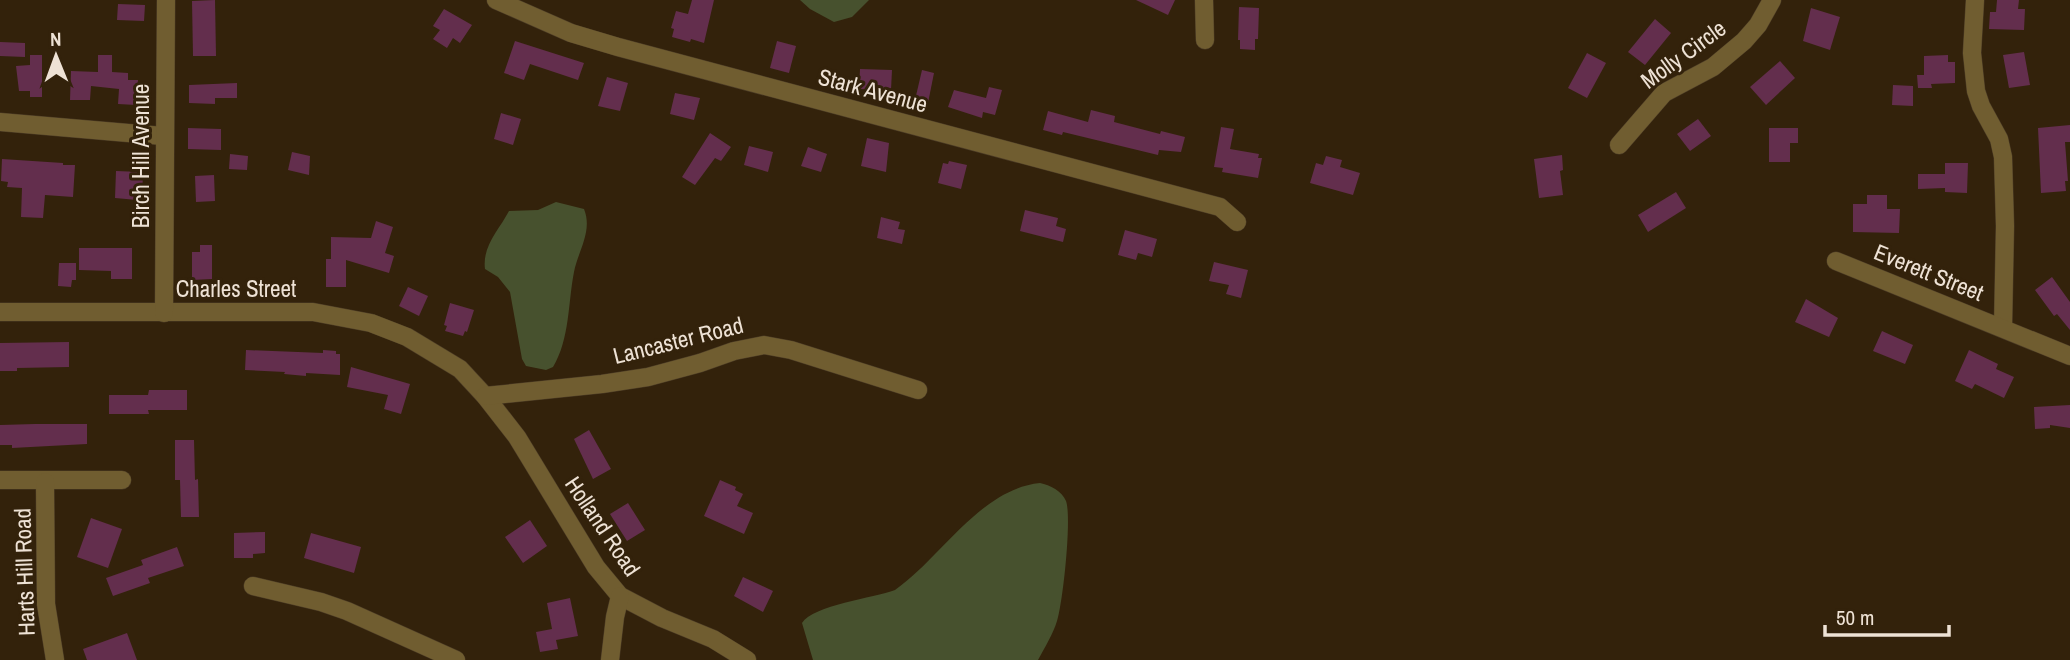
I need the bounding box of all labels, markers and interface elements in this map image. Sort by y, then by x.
street label: Molly Circle [1634,13,1732,95]
north arrow [21,21,91,91]
text: N [50,26,62,52]
street label: Stark Avenue [815,61,931,119]
street label: Birch Hill Avenue [125,84,156,228]
street label: Everett Street [1870,236,1988,308]
street label: Charles Street [176,273,296,304]
street label: Lancaster Road [610,309,746,371]
street label: Holland Road [558,470,648,582]
street label: Harts Hill Road [6,508,42,636]
scale bar [1825,594,1949,638]
text: 50 m [1836,603,1874,632]

